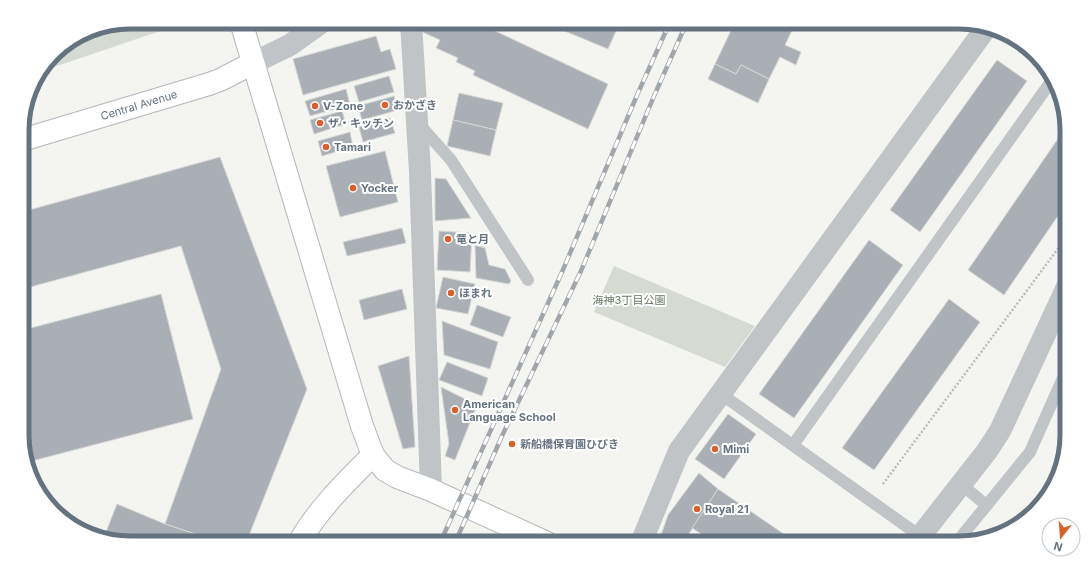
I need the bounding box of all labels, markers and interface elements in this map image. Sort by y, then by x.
street label: Central Avenue [99,87,179,123]
place label: おかざき [393,98,437,112]
place label: V-Zone [323,99,364,113]
marker: おかざき [380,100,390,110]
marker: V-Zone [310,101,320,111]
place label: ザ・キッチン [328,116,394,130]
marker: ザ・キッチン [315,118,325,128]
place label: Tamari [334,140,371,154]
marker: Tamari [321,142,331,152]
place label: Yocker [361,181,399,195]
marker: Yocker [348,183,358,193]
place label: 竜と月 [456,232,489,246]
marker: 竜と月 [443,234,453,244]
place label: ほまれ [459,286,492,300]
marker: ほまれ [446,288,456,298]
park label: 海神3丁目公園 [593,293,665,307]
place label: American Language School [463,397,556,424]
marker: American Language School [450,405,460,415]
place label: 新船橋保育園ひびき [520,437,619,451]
marker: 新船橋保育園ひびき [507,439,517,449]
place label: Mimi [723,442,749,456]
marker: Mimi [710,444,720,454]
place label: Royal 21 [705,502,749,516]
marker: Royal 21 [692,504,702,514]
north arrow [1041,517,1081,557]
text: N [1052,539,1064,554]

